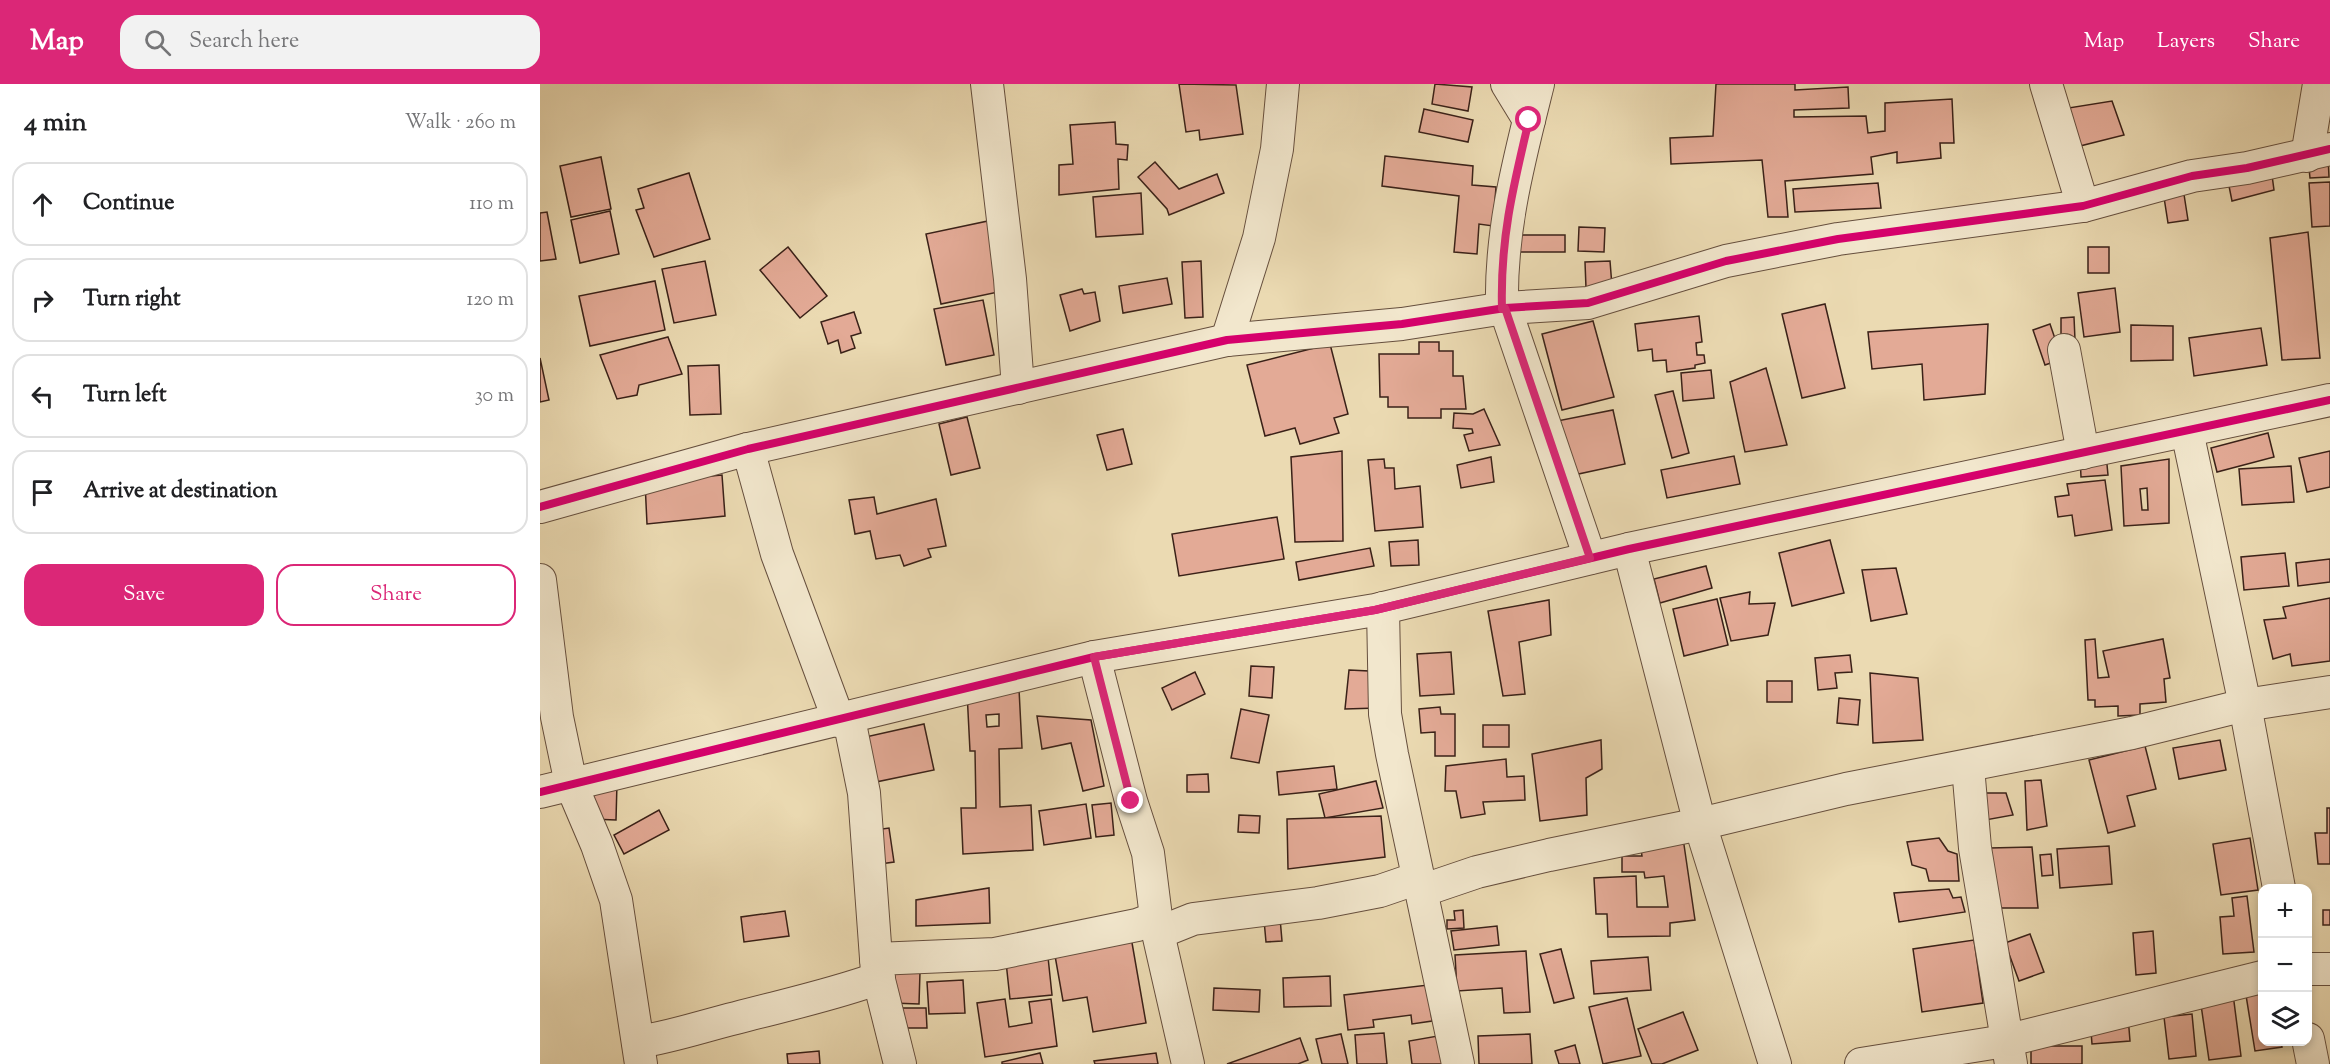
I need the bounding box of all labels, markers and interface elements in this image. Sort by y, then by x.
search box [120,15,540,69]
text: Map [30,22,84,62]
icon: search [141,26,174,59]
text: Search here [189,26,299,58]
text: Map [2084,27,2124,57]
text: Layers [2157,27,2215,57]
text: Share [2248,27,2300,57]
text: 4 min [24,105,87,142]
route start [1515,106,1541,132]
text: Walk · 260 m [405,109,516,138]
icon: ahead [26,188,59,221]
text: Continue [83,188,174,220]
text: 110 m [469,190,514,219]
icon: right [26,284,59,317]
text: Turn right [83,284,180,316]
text: 120 m [466,286,514,315]
icon: left [26,380,59,413]
text: Turn left [83,380,166,412]
text: 30 m [475,382,514,411]
icon: arrive [26,476,59,509]
text: Arrive at destination [83,476,278,508]
button: Save [24,564,264,626]
button: Share [276,564,516,626]
route end [1117,787,1143,813]
map controls [2258,884,2312,1046]
button: + [2258,884,2312,938]
button: − [2258,938,2312,992]
button: layers [2258,992,2312,1046]

